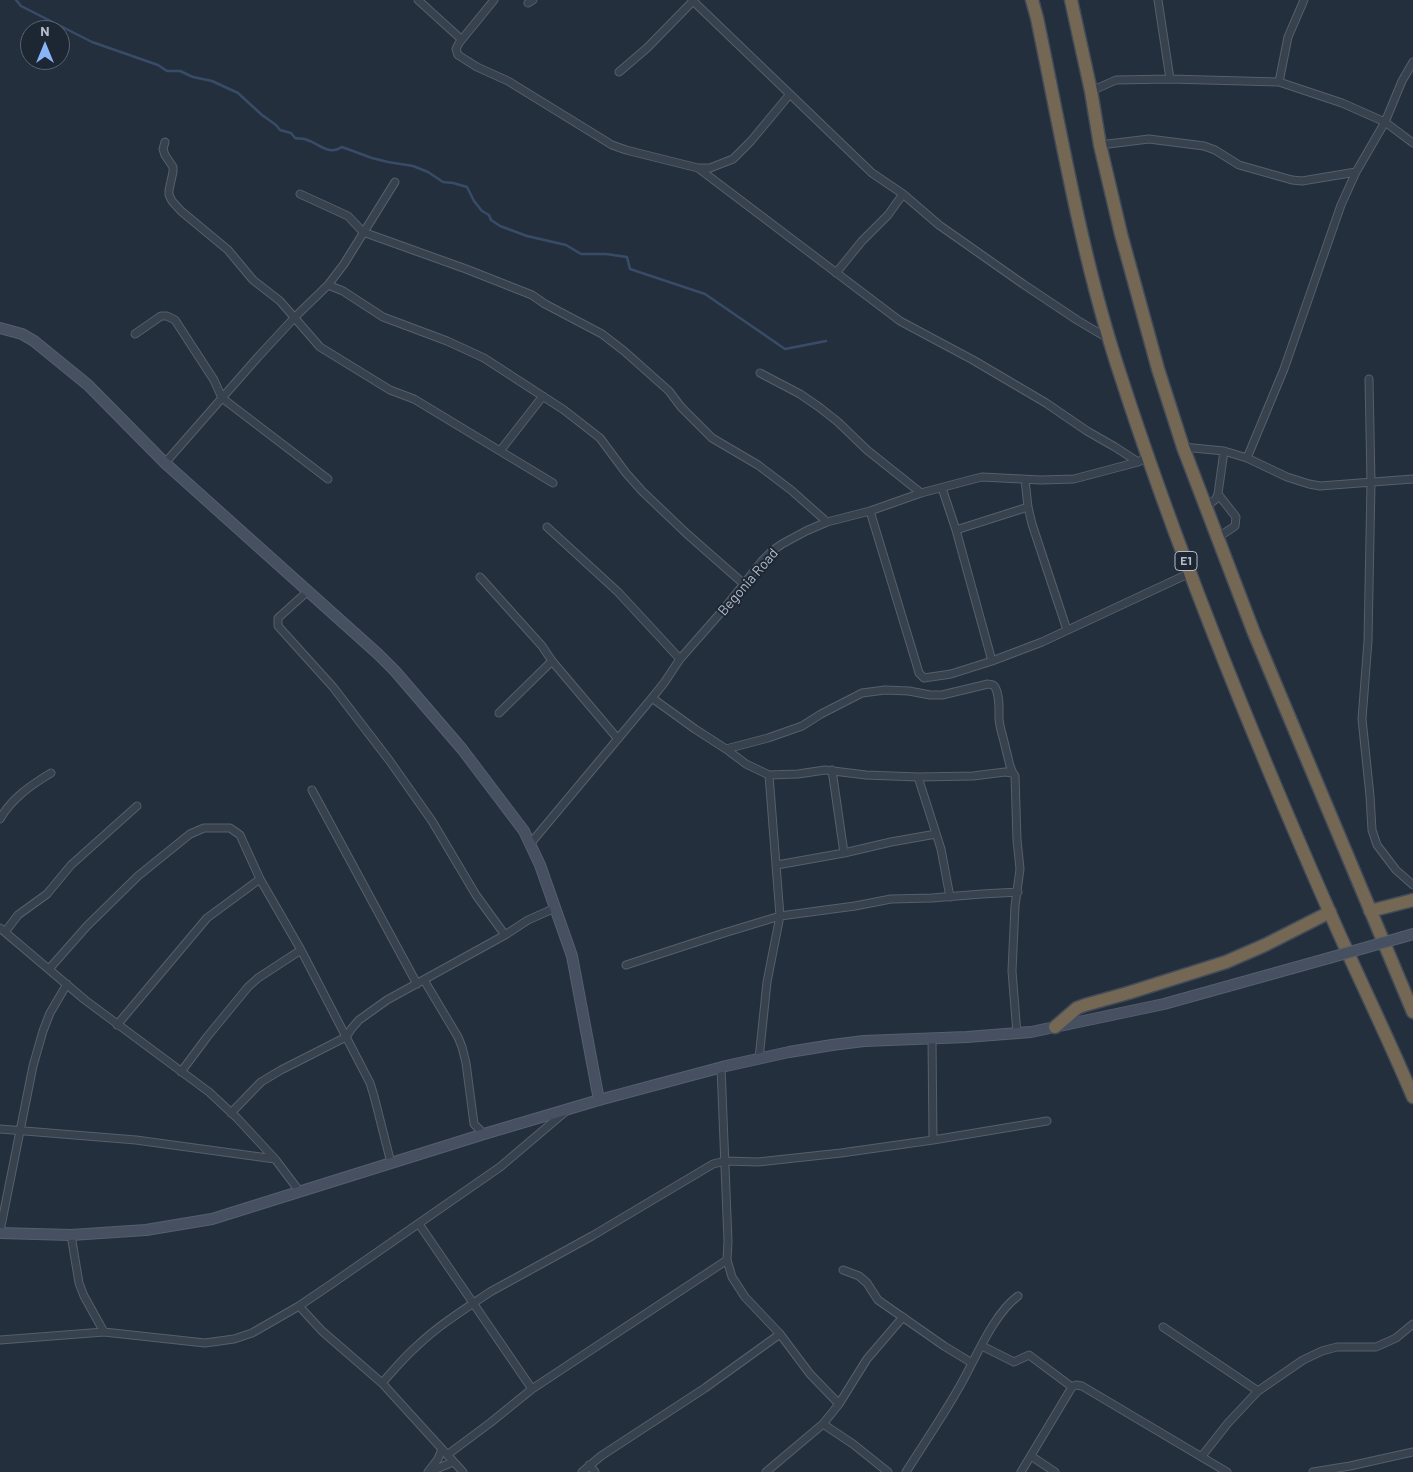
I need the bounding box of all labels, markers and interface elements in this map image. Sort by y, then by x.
north arrow [20,20,70,70]
text: N [40,22,50,39]
street label: Begonia Road [714,545,782,619]
road number: E1 [1175,552,1197,570]

